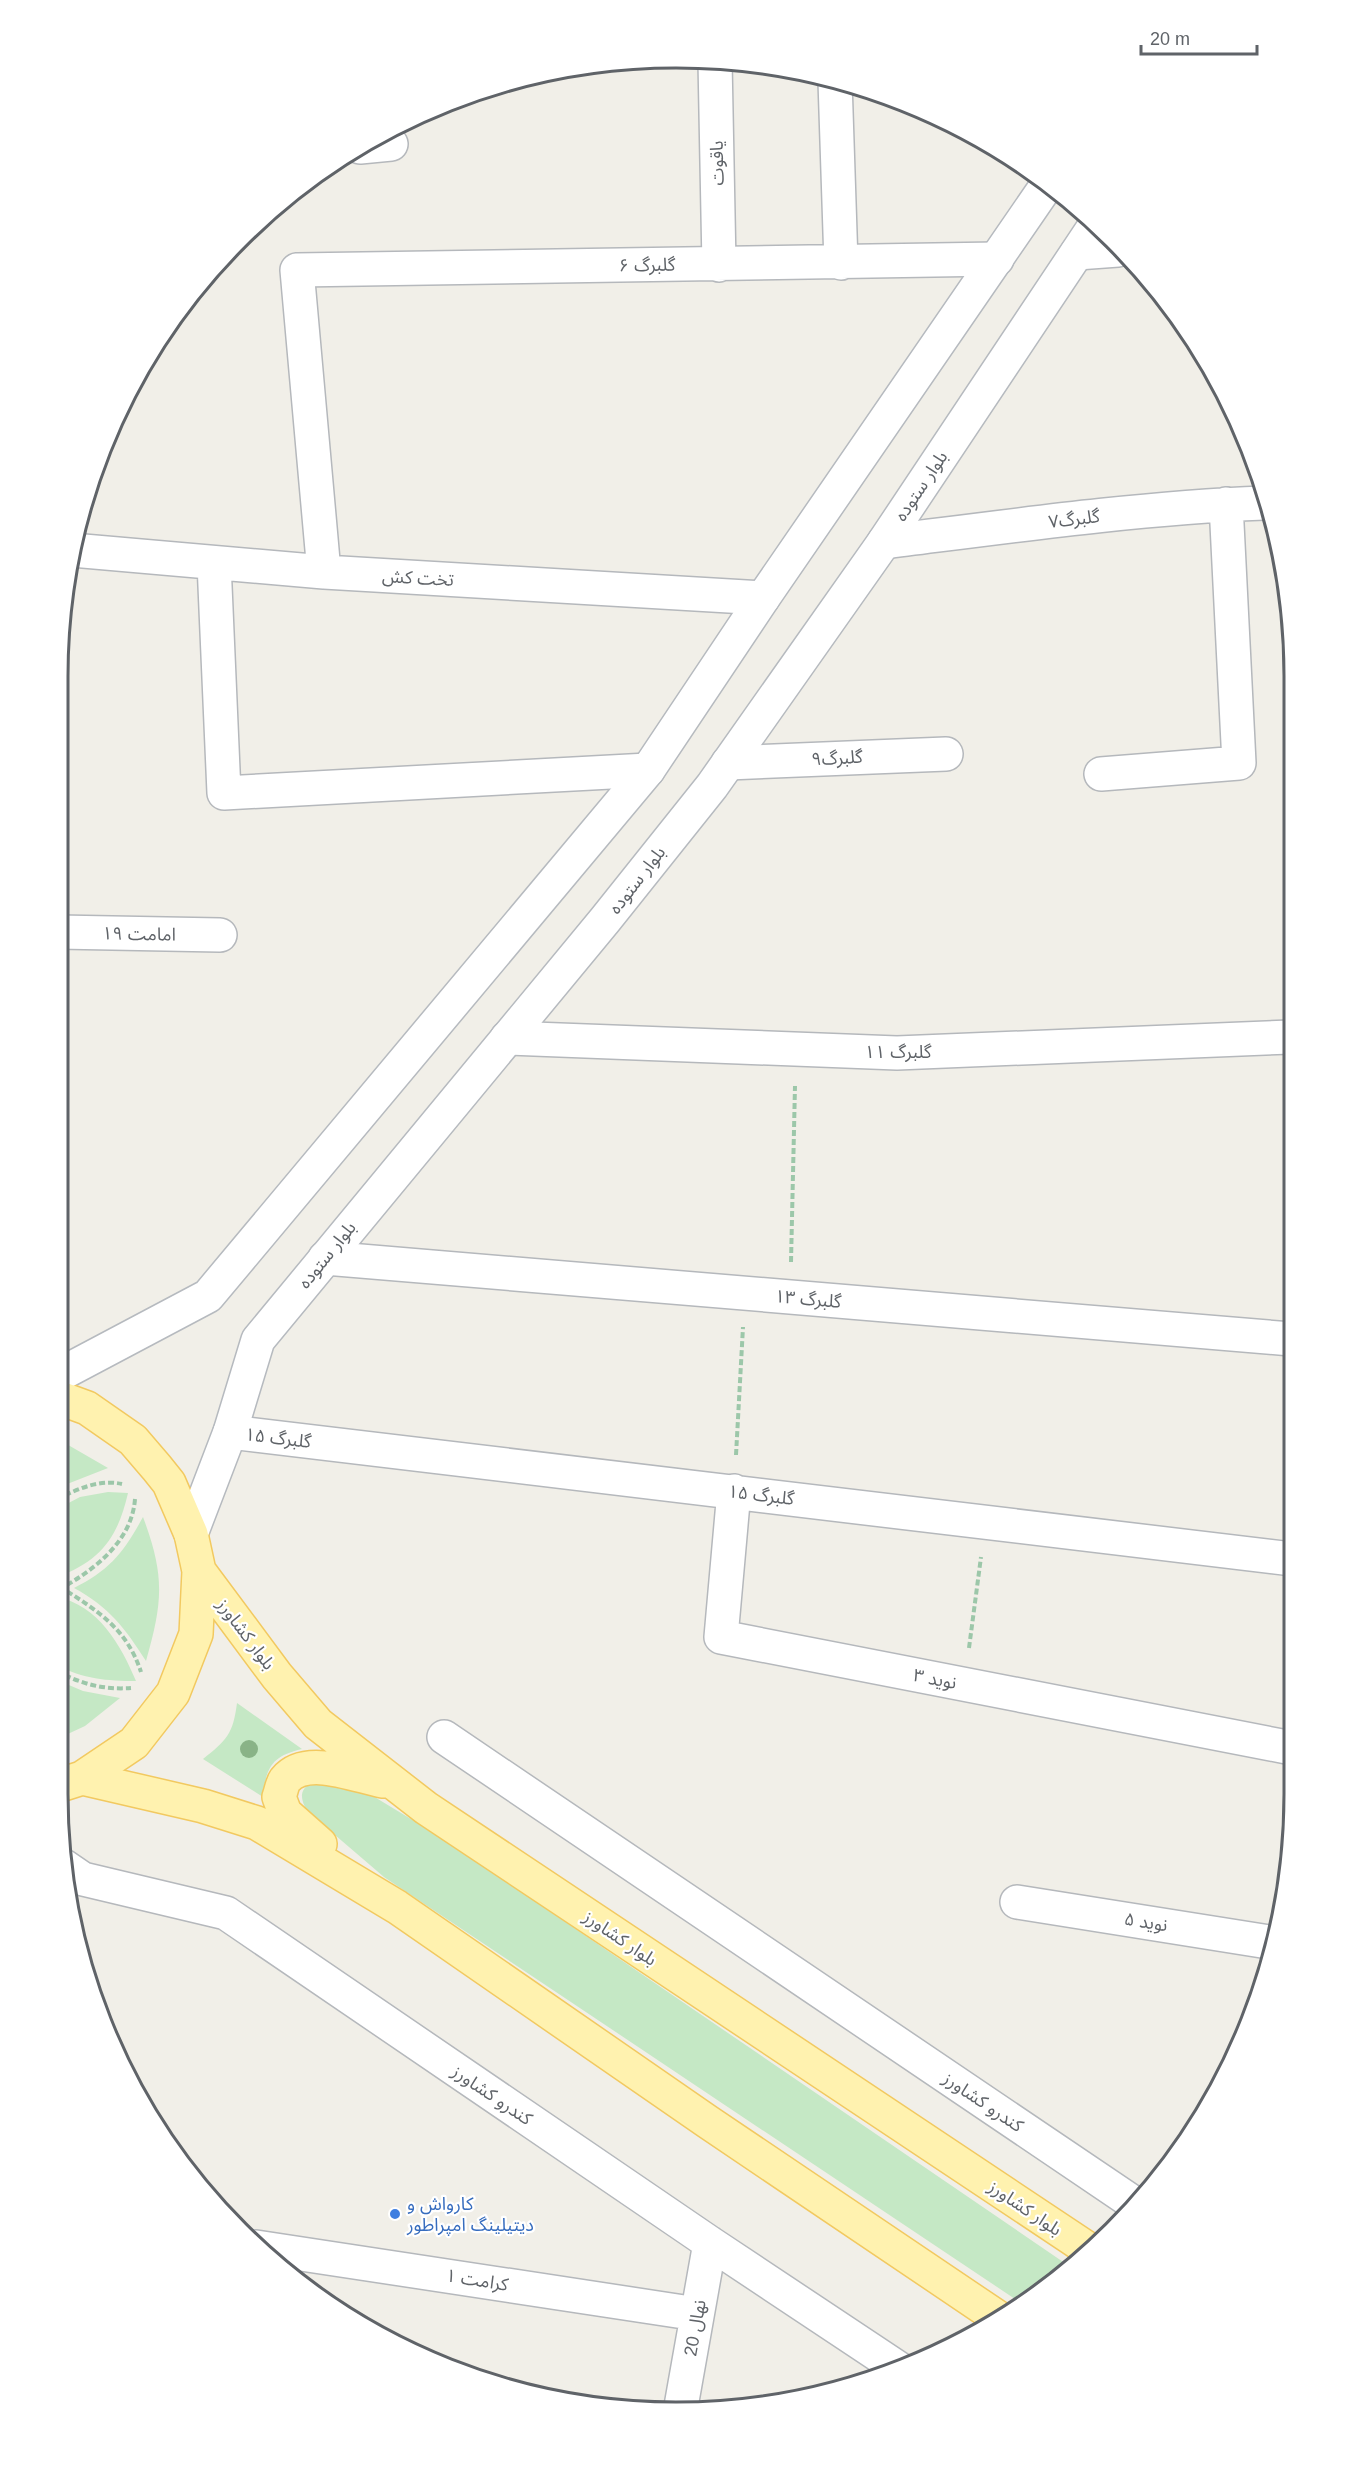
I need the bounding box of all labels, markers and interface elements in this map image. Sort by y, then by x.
scale bar [1141,18,1256,56]
text: 20 m [1150,29,1190,49]
street label: یاقوت [707,140,728,186]
street label: گلبرگ ۶ [619,254,676,276]
street label: بلوار ستوده [890,447,952,525]
street label: گلبرگ۷ [1047,506,1101,533]
street label: تخت کش [382,566,454,591]
street label: گلبرگ۹ [811,747,864,770]
street label: بلوار ستوده [605,842,670,918]
street label: امامت ۱۹ [102,923,176,945]
street label: گلبرگ ۱۱ [865,1042,932,1063]
street label: بلوار ستوده [294,1218,361,1293]
street label: گلبرگ ۱۳ [774,1286,843,1313]
street label: گلبرگ ۱۵ [244,1424,313,1453]
street label: گلبرگ ۱۵ [727,1481,796,1510]
street label: بلوار کشاورز [211,1594,279,1674]
street label: نوید ۳ [912,1665,958,1694]
street label: بلوار کشاورز [578,1906,660,1971]
street label: نوید ۵ [1123,1909,1169,1936]
street label: کندرو کشاورز [447,2060,536,2130]
street label: کندرو کشاورز [938,2067,1027,2137]
street label: بلوار کشاورز [983,2176,1065,2241]
place label: کارواش و دیتیلینگ امپراطور [406,2194,534,2236]
marker: کارواش و دیتیلینگ امپراطور [388,2207,402,2221]
street label: کرامت ۱ [444,2265,510,2296]
street label: نهال 20 [680,2298,711,2358]

